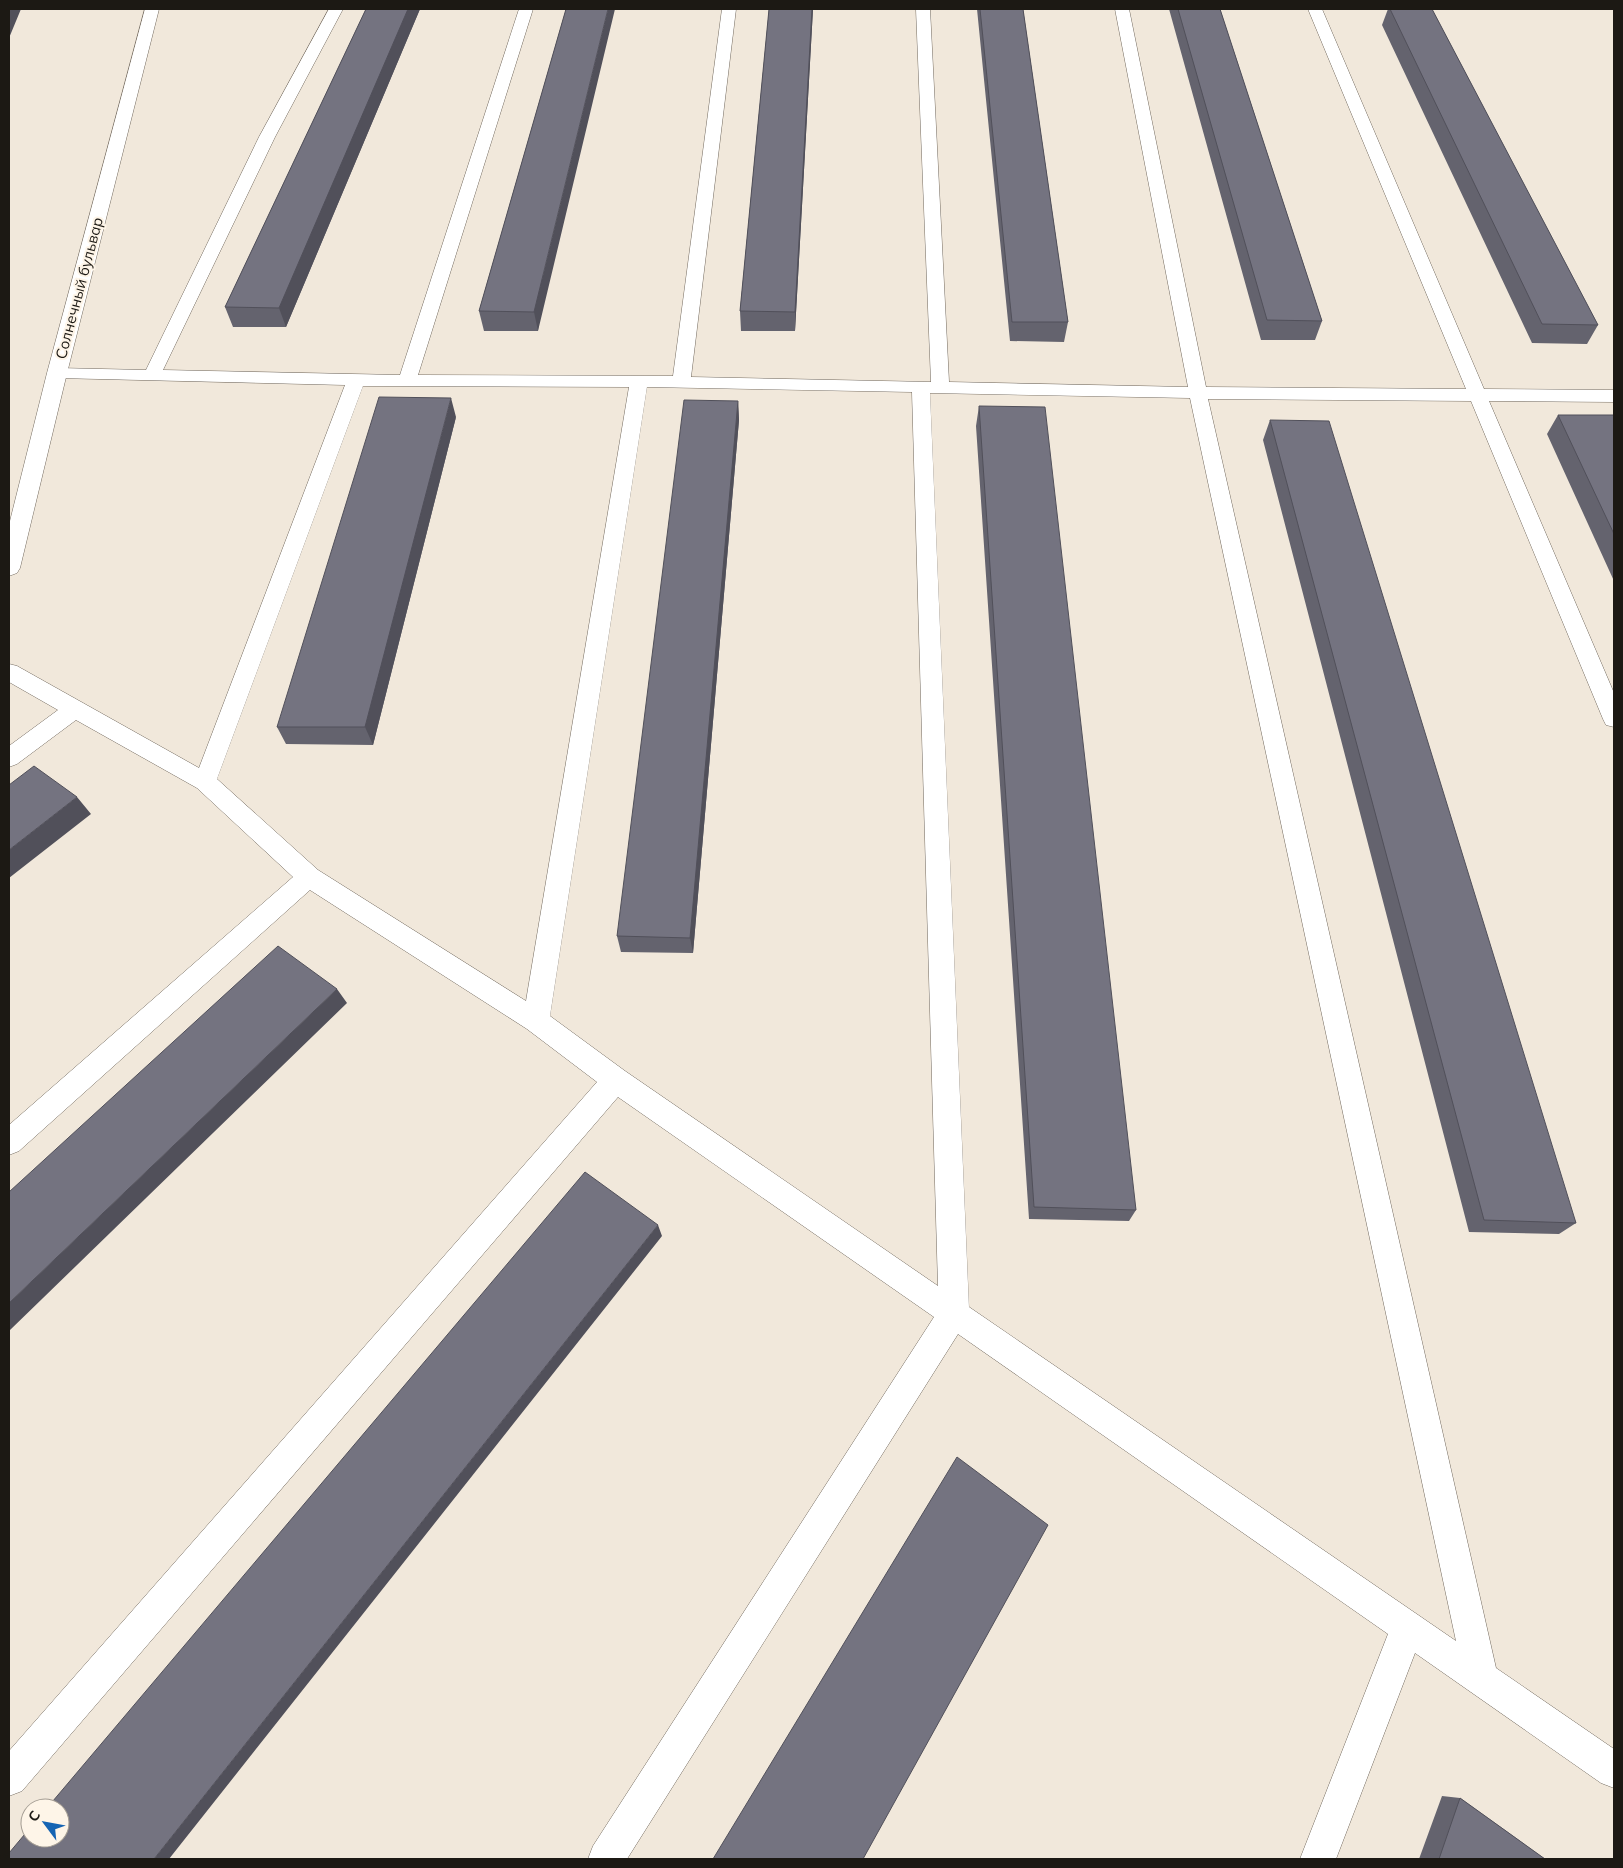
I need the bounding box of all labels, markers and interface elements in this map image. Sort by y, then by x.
street label: Солнечный бульвар [51,215,107,361]
north arrow [20,1798,70,1848]
text: С [24,1807,44,1825]

